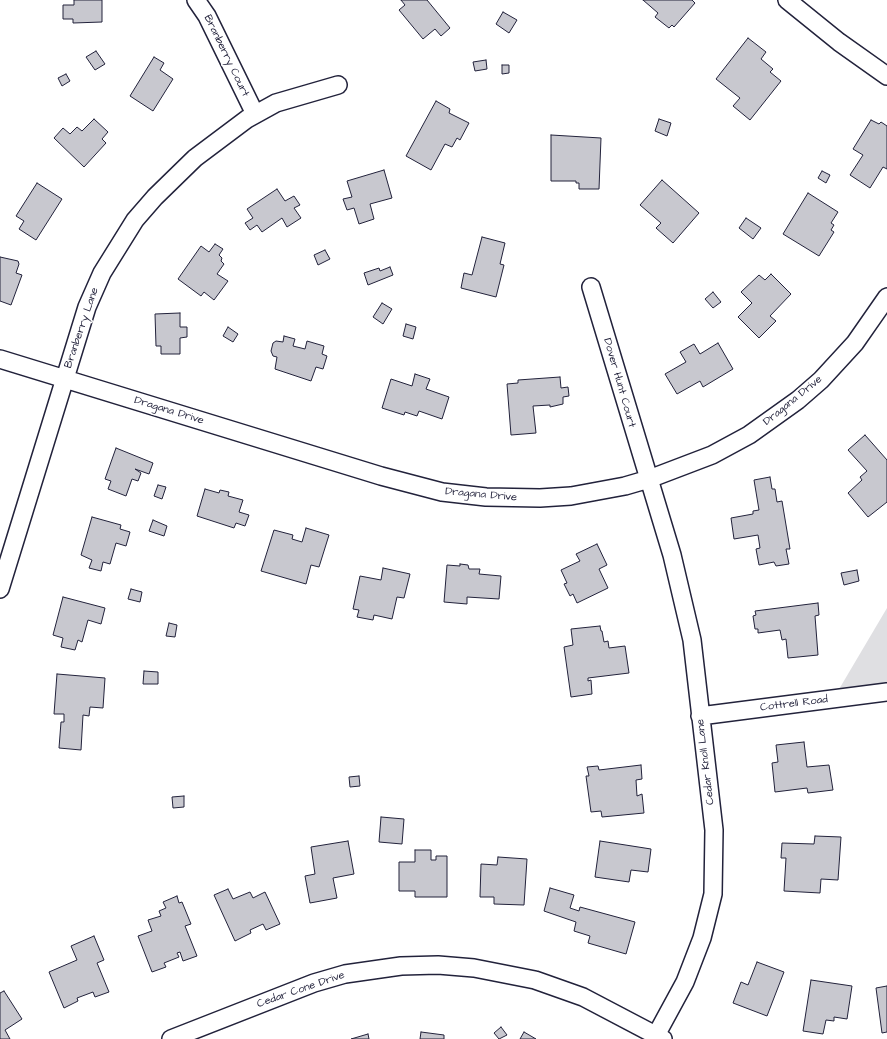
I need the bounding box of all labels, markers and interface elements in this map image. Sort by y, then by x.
street label: Branberry Court [200,13,252,99]
street label: Branberry Lane [62,286,102,370]
street label: Dover Hunt Court [600,337,638,429]
street label: Dragana Drive [761,373,825,429]
street label: Dragana Drive [133,394,205,428]
street label: Dragana Drive [445,485,517,505]
street label: Cottrell Road [759,693,829,715]
street label: Cedar Knoll Lane [694,718,718,806]
street label: Cedar Cone Drive [255,969,347,1011]

